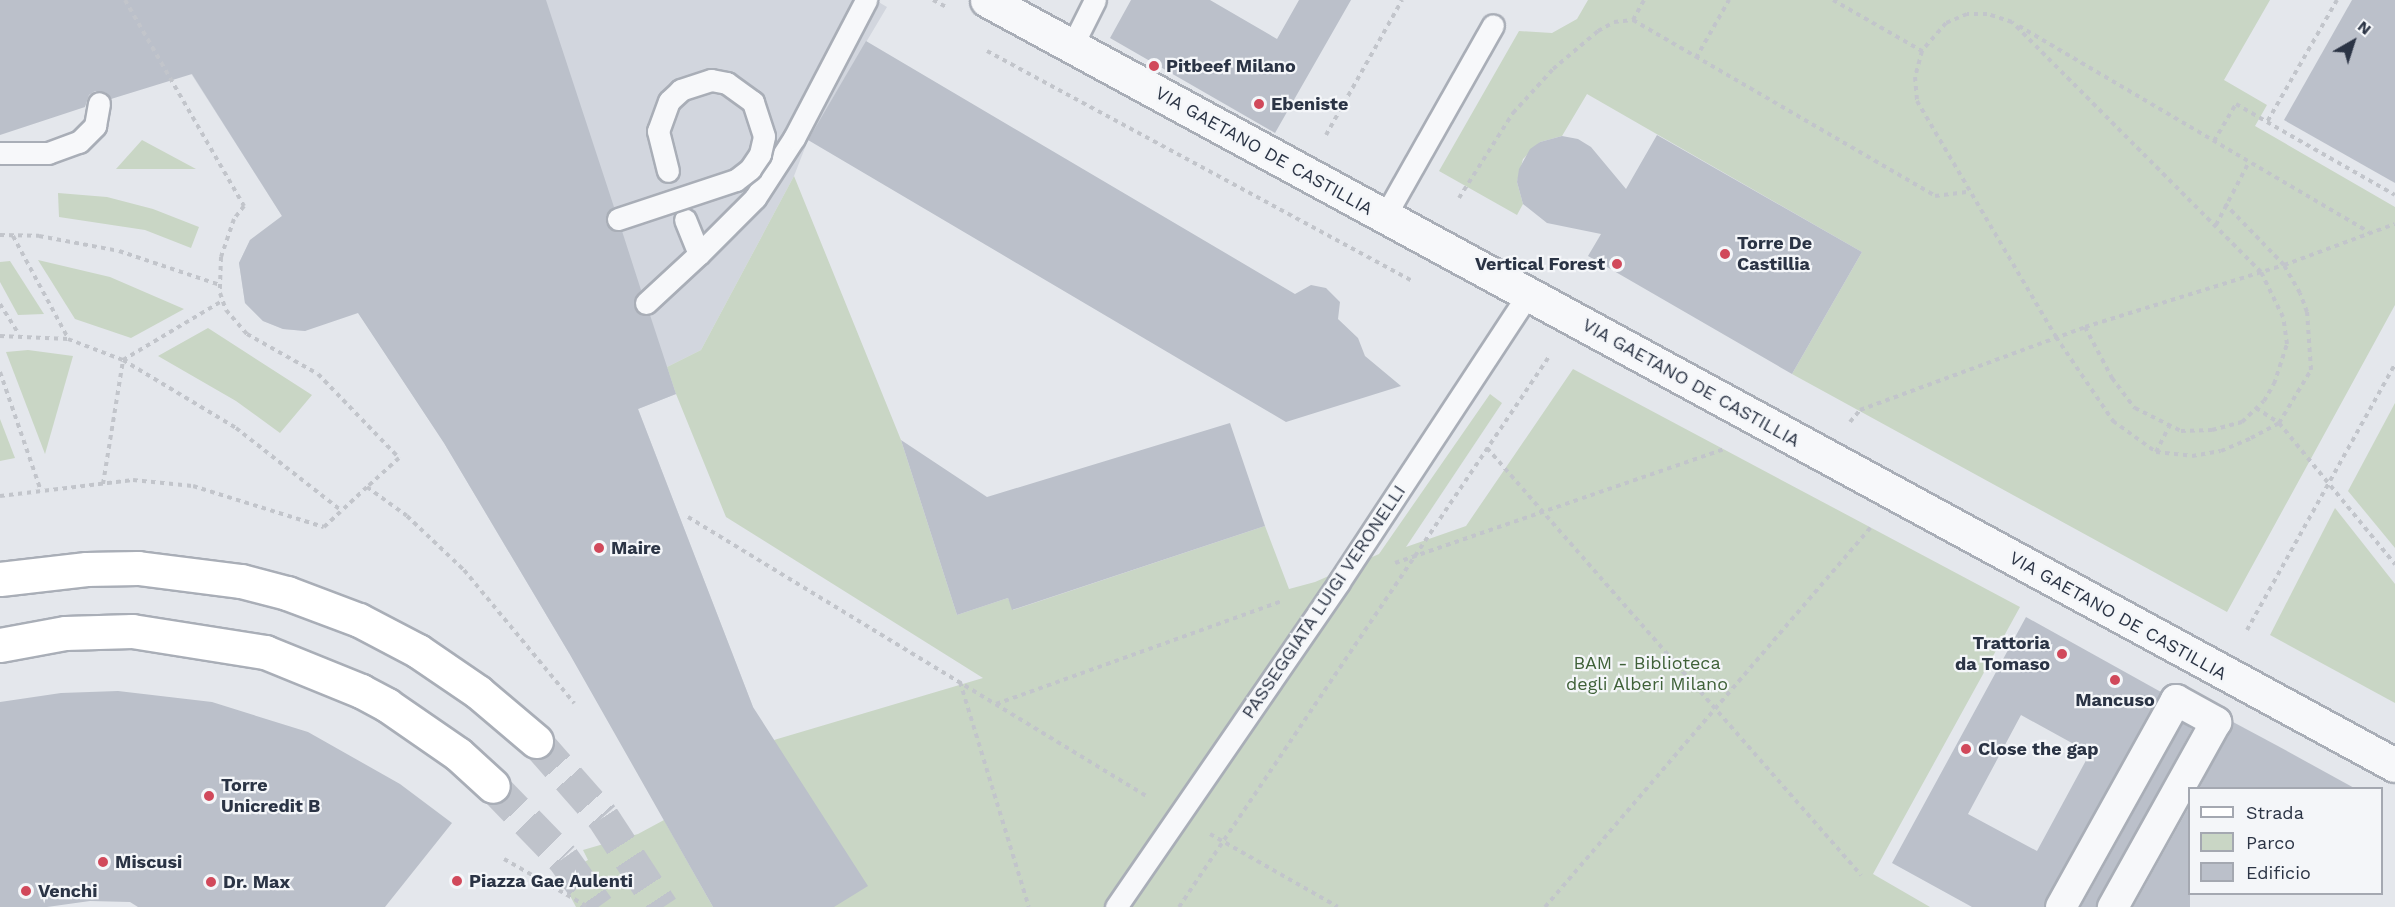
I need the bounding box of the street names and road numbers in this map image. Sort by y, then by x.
street label: VIA GAETANO DE CASTILLIA [1151,82,1377,220]
street label: VIA GAETANO DE CASTILLIA [1578,314,1804,452]
street label: PASSEGGIATA LUIGI VERONELLI [1237,481,1411,723]
street label: VIA GAETANO DE CASTILLIA [2005,547,2231,685]

